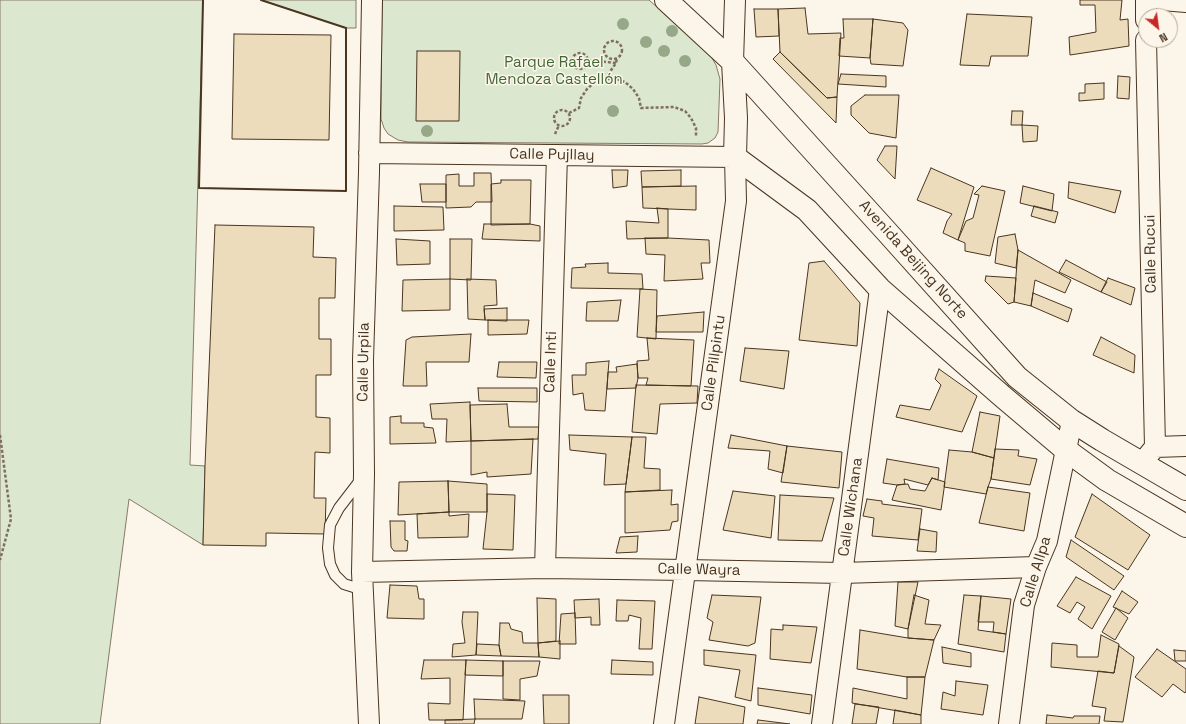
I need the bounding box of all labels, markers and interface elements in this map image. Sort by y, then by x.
north arrow [1138,8,1178,48]
text: N [1157,30,1170,46]
park label: Parque Rafael Mendoza Castellón [485,54,623,89]
street label: Calle Pujllay [509,145,595,165]
street label: Avenida Beijing Norte [855,197,971,323]
street label: Calle Rucui [1141,214,1161,294]
street label: Calle Pillpintu [698,314,730,412]
street label: Calle Urpila [354,322,374,402]
street label: Calle Inti [541,331,561,393]
street label: Calle Wichana [835,456,867,558]
street label: Calle Allpa [1017,534,1055,610]
street label: Calle Wayra [657,560,741,580]

